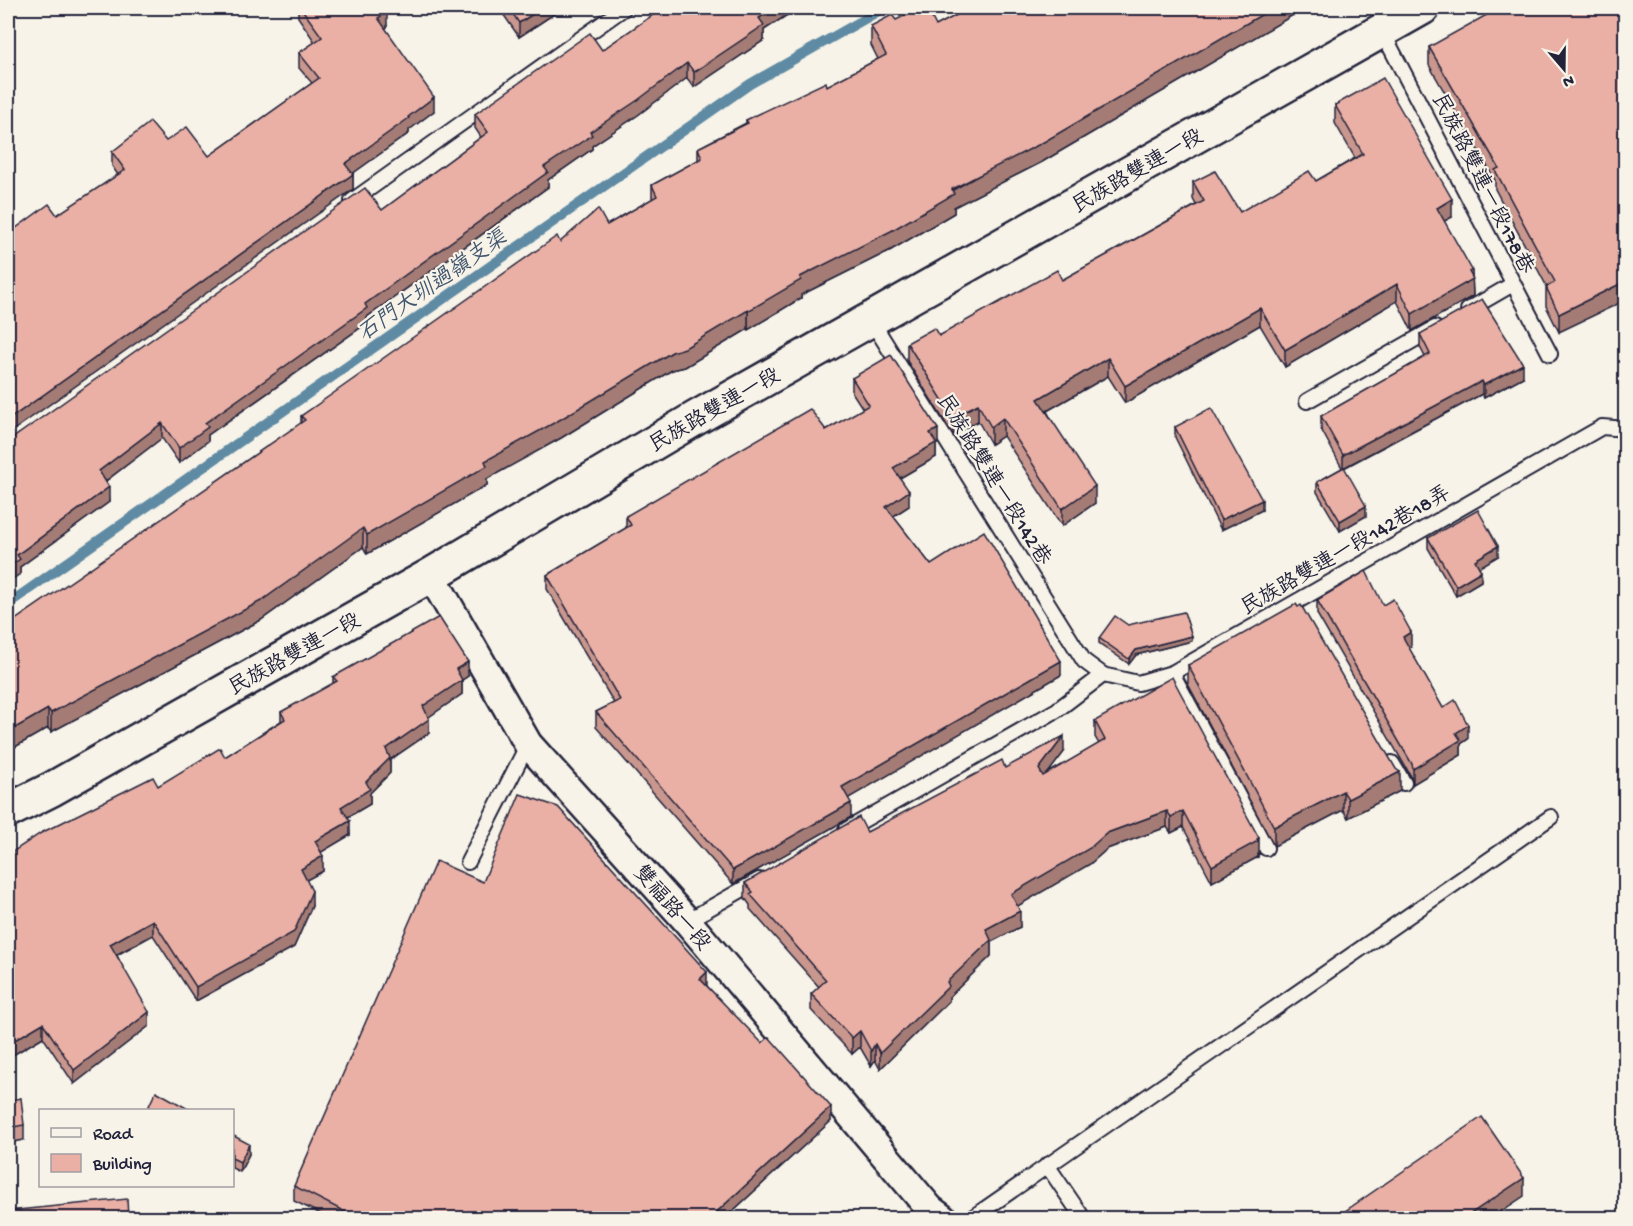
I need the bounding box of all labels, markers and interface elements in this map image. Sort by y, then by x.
north arrow [1534,39,1594,99]
text: N [1559,69,1576,91]
street label: 民族路雙連一段178巷 [1425,89,1539,279]
street label: 民族路雙連一段 [1068,124,1209,221]
water label: 石門大圳過嶺支渠 [353,223,514,348]
street label: 民族路雙連一段 [645,363,786,460]
street label: 民族路雙連一段142巷 [929,390,1056,571]
street label: 民族路雙連一段142巷18弄 [1237,480,1456,622]
street label: 民族路雙連一段 [224,608,366,703]
street label: 雙福路一段 [626,860,716,957]
legend [39,1109,234,1187]
text: Road [93,1125,134,1146]
text: Building [92,1155,152,1176]

